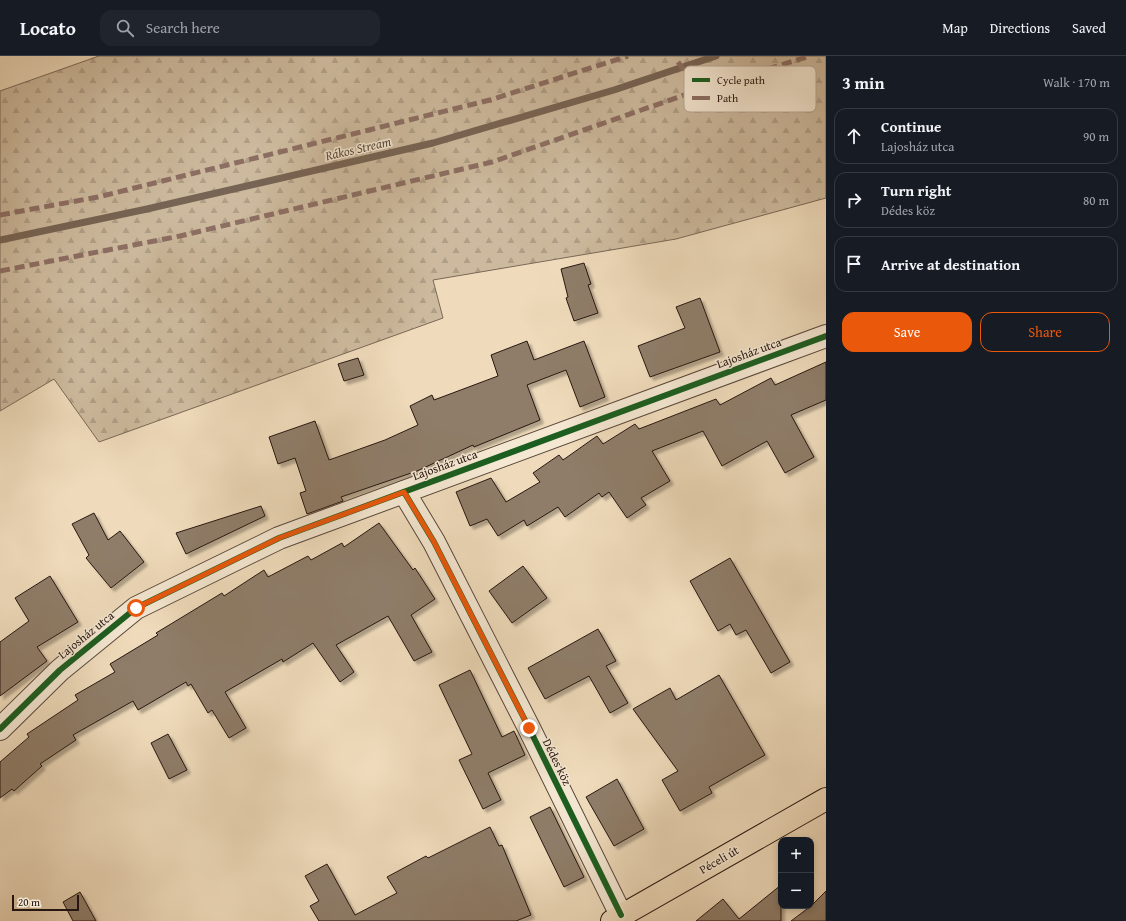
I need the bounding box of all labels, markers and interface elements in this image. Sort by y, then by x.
search box [100,10,380,46]
text: Locato [20,14,76,42]
icon: search [114,17,136,39]
text: Search here [146,17,220,38]
text: Map [942,18,968,38]
text: Directions [990,18,1050,38]
text: Saved [1072,18,1106,38]
legend [684,66,816,112]
text: 3 min [842,70,884,95]
text: Cycle path [717,72,766,88]
text: Walk · 170 m [1043,73,1110,92]
text: Path [717,90,739,106]
text: Continue [881,116,942,137]
icon: ahead [843,125,865,147]
text: 90 m [1083,127,1109,146]
water label: Rákos Stream [322,132,393,166]
text: Lajosház utca [881,137,954,156]
text: Turn right [881,180,952,201]
icon: right [843,189,865,211]
text: 80 m [1083,191,1109,210]
text: Dédes köz [881,201,935,220]
icon: arrive [843,253,865,275]
text: Arrive at destination [881,254,1020,275]
button: Save [842,312,972,352]
button: Share [980,312,1110,352]
street label: Lajosház utca [714,333,784,372]
street label: Lajosház utca [410,445,480,484]
route start [127,599,145,617]
street label: Lajosház utca [54,607,118,663]
route end [520,719,538,737]
street label: Dédes köz [539,736,576,788]
map controls [778,837,814,909]
button: + [778,837,814,873]
street label: Péceli út [696,841,742,878]
button: − [778,873,814,909]
scale bar [12,893,79,912]
text: 20 m [18,894,40,910]

